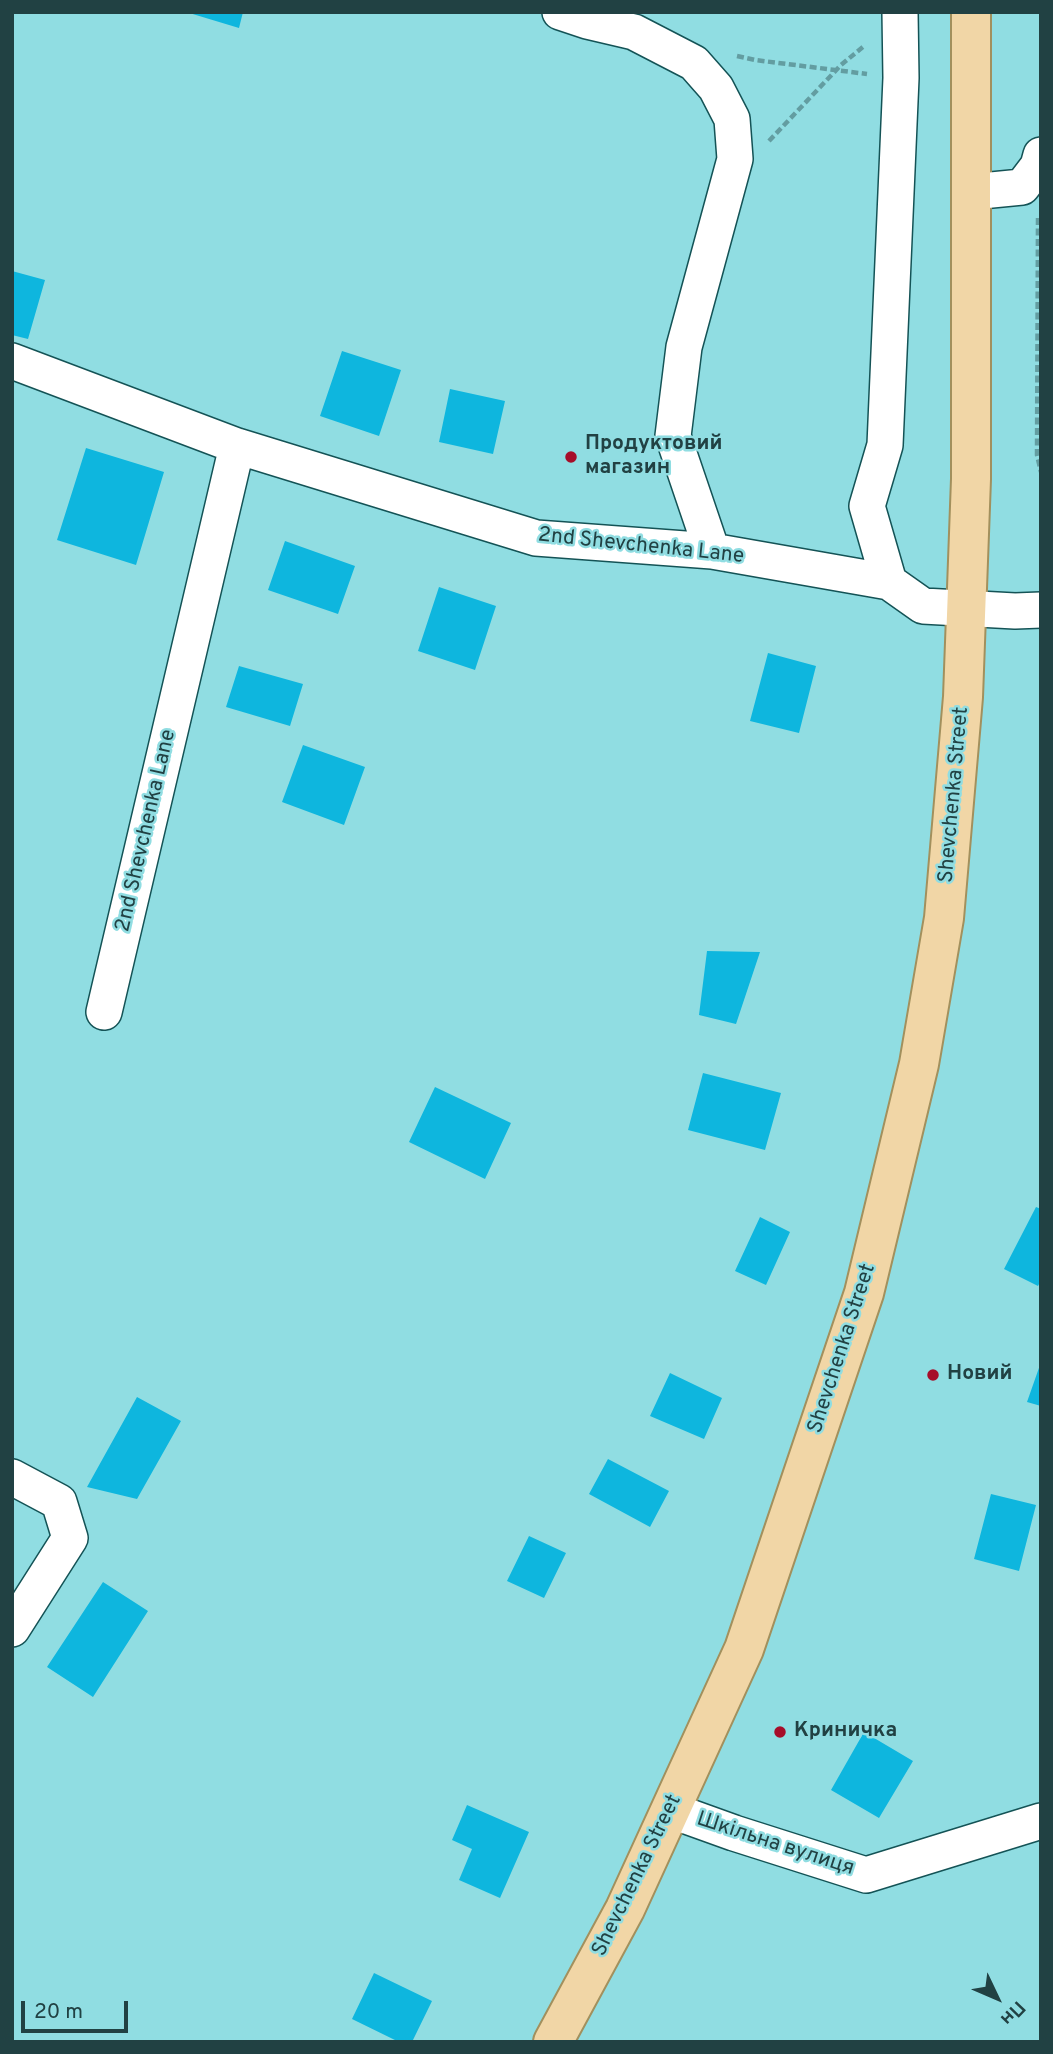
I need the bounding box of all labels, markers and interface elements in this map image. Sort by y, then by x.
place label: Продуктовий магазин [585,432,722,482]
marker: Продуктовий магазин [563,449,579,465]
street label: 2nd Shevchenka Lane [537,524,745,570]
street label: Shevchenka Street [935,706,975,884]
street label: 2nd Shevchenka Lane [111,727,183,935]
street label: Shevchenka Street [804,1261,882,1437]
place label: Новий [947,1362,1013,1388]
marker: Новий [925,1367,941,1383]
place label: Криничка [794,1719,897,1745]
marker: Криничка [772,1724,788,1740]
street label: Shevchenka Street [588,1791,688,1961]
street label: Шкільна вулиця [693,1808,857,1882]
north arrow [962,1963,1032,2033]
scale bar [24,1988,131,2032]
text: Пн [995,1995,1030,2030]
text: 20 m [34,1999,83,2026]

